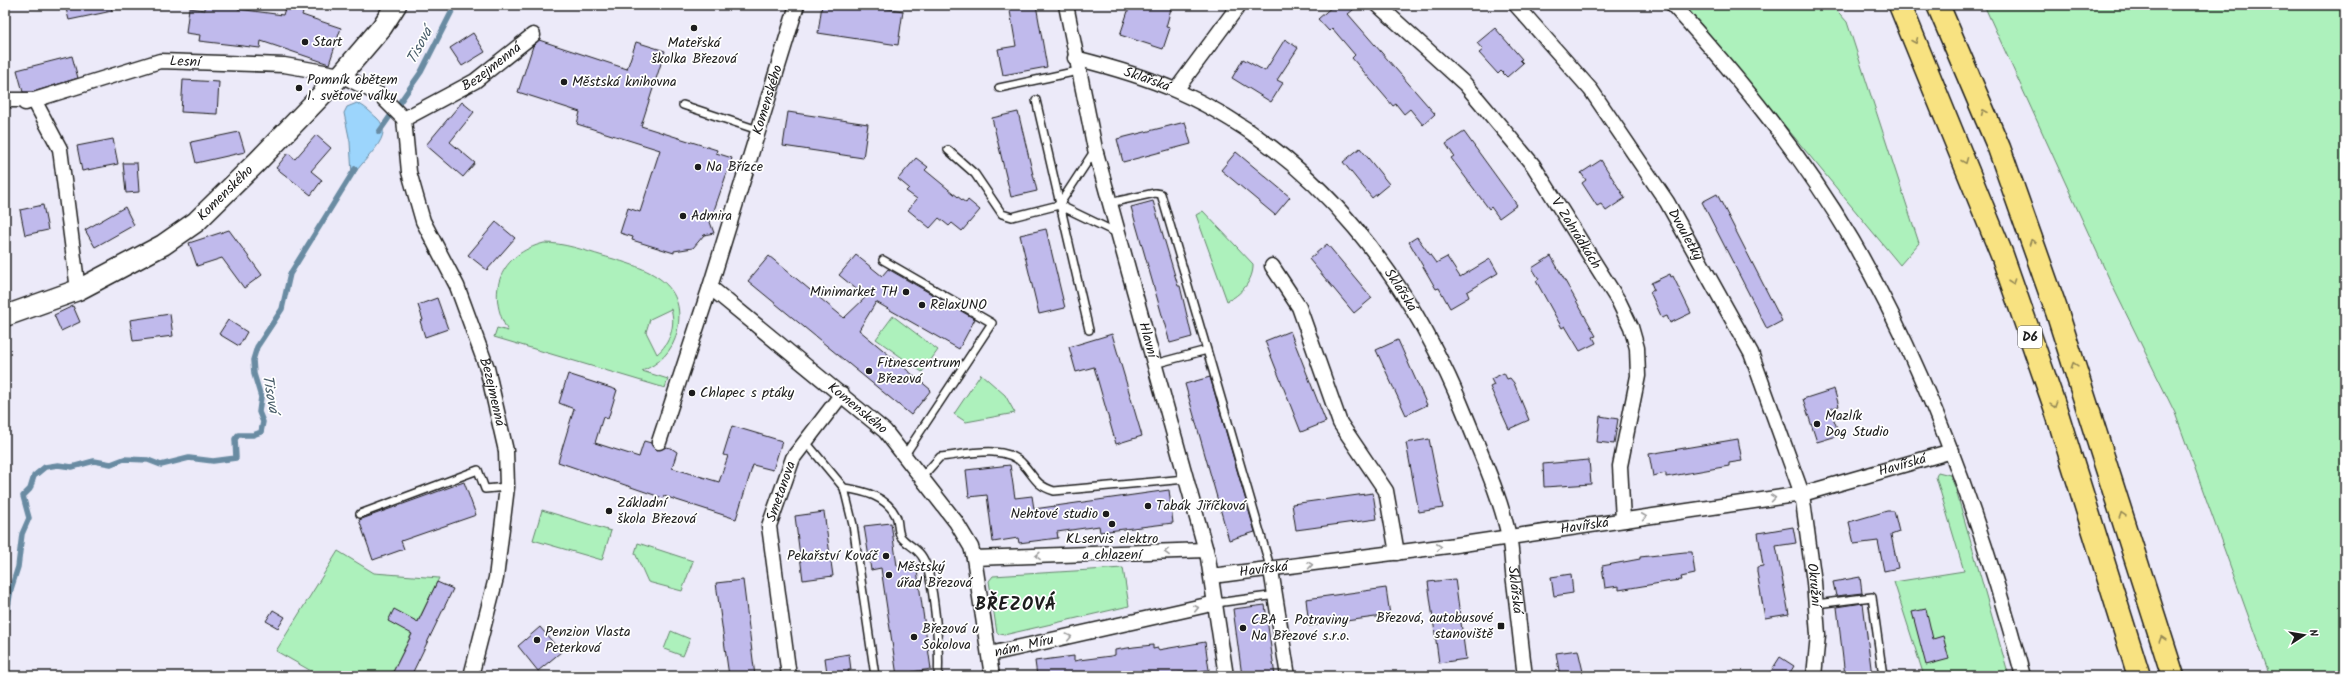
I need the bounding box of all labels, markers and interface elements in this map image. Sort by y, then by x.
water label: Tisová [400,20,441,68]
marker: Mateřská školka Březová [689,23,699,33]
place label: Start [313,31,343,53]
place label: Mateřská školka Březová [651,32,738,70]
street label: Bezejmenná [458,36,527,97]
marker: Start [300,37,310,47]
one-way arrow [1910,37,1918,44]
street label: Lesní [169,50,203,73]
street label: Sklářská [1121,61,1175,98]
street label: Komenského [747,62,789,138]
place label: Pomník obětem 1. světové války [307,69,398,107]
place label: Městská knihovna [572,71,676,93]
marker: Městská knihovna [559,77,569,87]
marker: Pomník obětem 1. světové války [294,83,304,93]
one-way arrow [1980,108,1988,115]
place label: Na Břízce [706,156,764,178]
one-way arrow [1960,158,1968,165]
street label: Komenského [192,160,259,226]
marker: Na Břízce [693,162,703,172]
street label: V Zahrádkách [1545,193,1607,274]
place label: Admira [691,205,732,227]
street label: Dvouletky [1662,205,1709,265]
marker: Admira [678,211,688,221]
one-way arrow [2028,238,2037,245]
street label: Sklářská [1378,264,1423,317]
one-way arrow [2007,279,2015,286]
place label: Minimarket TH [810,281,898,303]
marker: Minimarket TH [901,287,911,297]
place label: RelaxUNO [930,294,987,316]
marker: RelaxUNO [917,300,927,310]
street label: Hlavní [1132,320,1164,363]
road number: D6 [2018,326,2042,348]
place label: Fitnescentrum Březová [877,352,961,390]
street label: Bezejmenná [473,354,511,430]
one-way arrow [2070,361,2079,368]
marker: Fitnescentrum Březová [864,366,874,376]
water label: Tisová [255,373,286,419]
street label: Komenského [823,377,892,440]
place label: Chlapec s ptáky [700,382,795,404]
marker: Chlapec s ptáky [687,388,697,398]
one-way arrow [2049,402,2058,409]
place label: Mazlík Dog Studio [1825,405,1889,443]
marker: Mazlík Dog Studio [1812,419,1822,429]
street label: Havířská [1876,448,1930,483]
street label: Smetanova [760,458,802,525]
place label: Základní škola Březová [617,492,698,530]
one-way arrow [1770,494,1776,503]
place label: Tabák Jiříčková [1156,495,1247,517]
marker: Tabák Jiříčková [1143,501,1153,511]
place label: Nehtové studio [1011,503,1098,525]
marker: Základní škola Březová [604,506,614,516]
marker: Nehtové studio [1101,509,1111,519]
street label: Havířská [1559,511,1612,540]
one-way arrow [2118,512,2127,519]
one-way arrow [1641,513,1647,522]
marker: KLservis elektro a chlazení [1107,519,1117,529]
place label: KLservis elektro a chlazení [1066,528,1158,566]
one-way arrow [1436,543,1442,552]
place label: Pekařství Kováč [787,545,879,567]
one-way arrow [1164,547,1170,556]
marker: Pekařství Kováč [881,551,891,561]
one-way arrow [1035,552,1041,560]
street label: Havířská [1238,555,1291,583]
place label: Městský úřad Březová [897,556,973,594]
one-way arrow [1307,561,1313,570]
street label: Okružní [1801,562,1827,610]
street label: Sklářská [1501,565,1529,616]
marker: Městský úřad Březová [884,570,894,580]
district label: BŘEZOVÁ [975,591,1057,620]
one-way arrow [1193,605,1199,613]
place label: Březová, autobusové stanoviště [1376,607,1494,645]
place label: CBA - Potraviny Na Březové s.r.o. [1251,609,1349,647]
north arrow [2284,615,2324,655]
place label: Březová u Sokolova [922,618,979,656]
place label: Penzion Vlasta Peterková [545,621,631,659]
marker: Březová, autobusové stanoviště [1496,621,1506,631]
marker: CBA - Potraviny Na Březové s.r.o. [1238,623,1248,633]
text: N [2303,628,2322,638]
street label: nám. Míru [992,629,1056,664]
marker: Březová u Sokolova [909,632,919,642]
one-way arrow [1066,633,1072,641]
marker: Penzion Vlasta Peterková [532,635,542,645]
one-way arrow [2158,636,2166,643]

